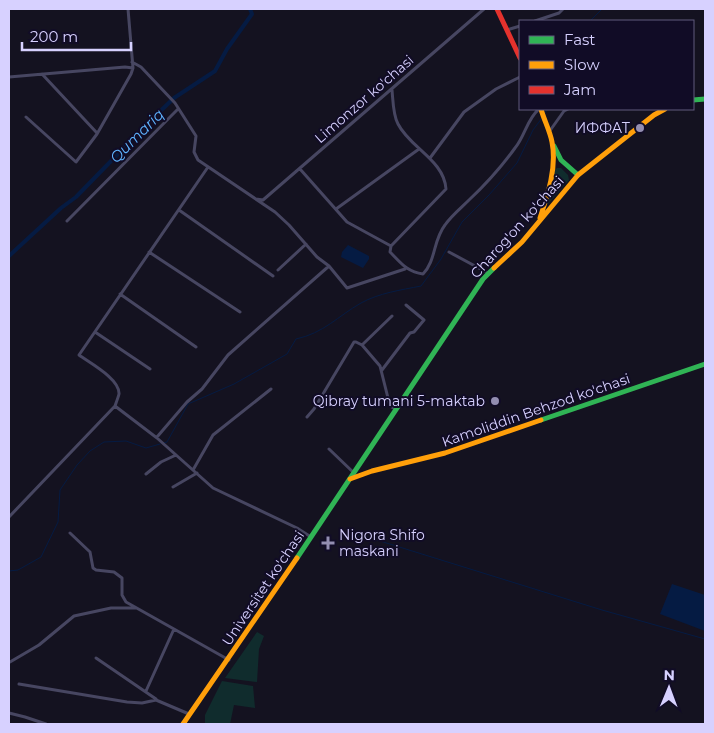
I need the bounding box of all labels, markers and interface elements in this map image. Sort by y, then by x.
scale bar [22,20,131,52]
legend [519,20,694,110]
text: 200 m [30,27,78,46]
text: Fast [564,30,595,49]
street label: Limonzor ko'chasi [311,51,417,147]
text: Slow [564,55,600,74]
text: Jam [563,80,596,99]
water label: Qumariq [106,105,168,167]
place label: ИФФАТ [575,119,631,137]
marker: ИФФАТ [634,122,646,134]
street label: Charog'on ko'chasi [466,172,568,282]
street label: Kamoliddin Behzod ko'chasi [440,369,632,451]
place label: Qibray tumani 5-maktab [313,392,485,410]
marker: Qibray tumani 5-maktab [489,395,501,407]
place label: Nigora Shifo maskani [339,526,425,560]
street label: Universitet ko'chasi [218,527,308,649]
marker: Nigora Shifo maskani [321,536,335,550]
north arrow [644,663,694,713]
text: N [663,666,675,684]

